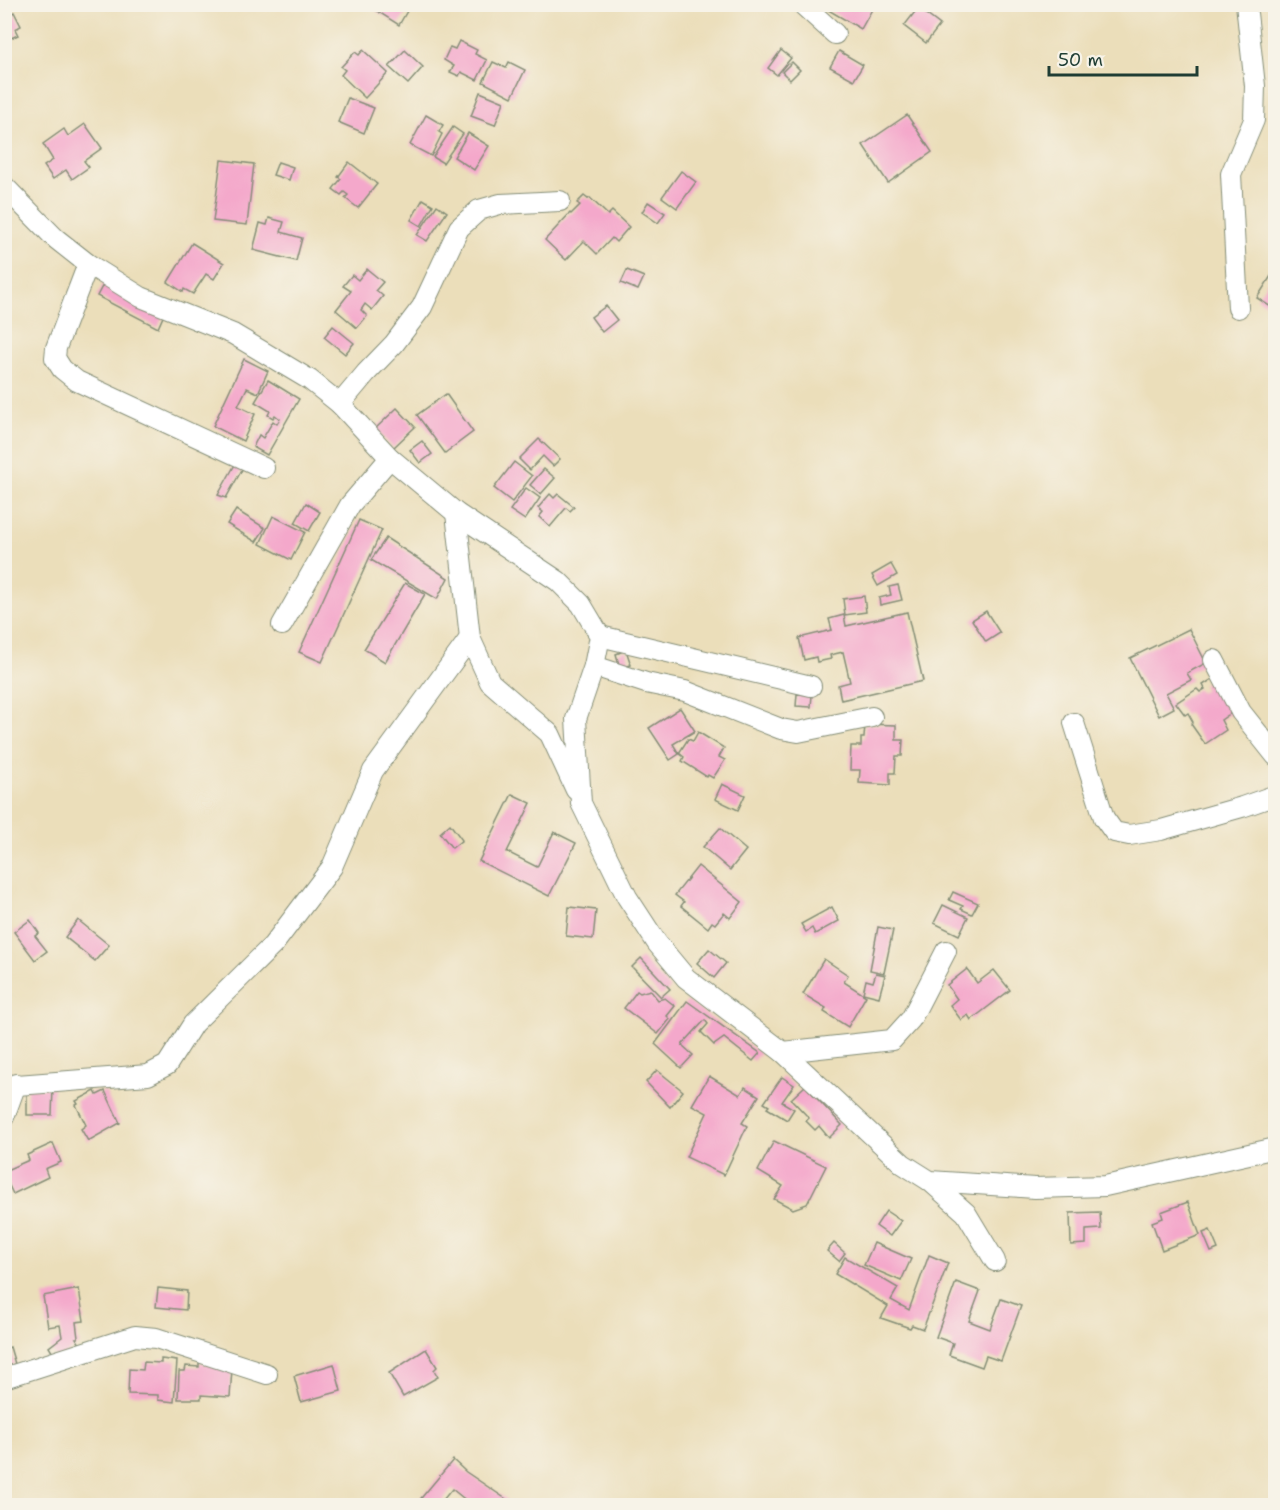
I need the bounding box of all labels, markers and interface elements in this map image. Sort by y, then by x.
scale bar [1049,39,1198,77]
text: 50 m [1058,48,1103,72]

